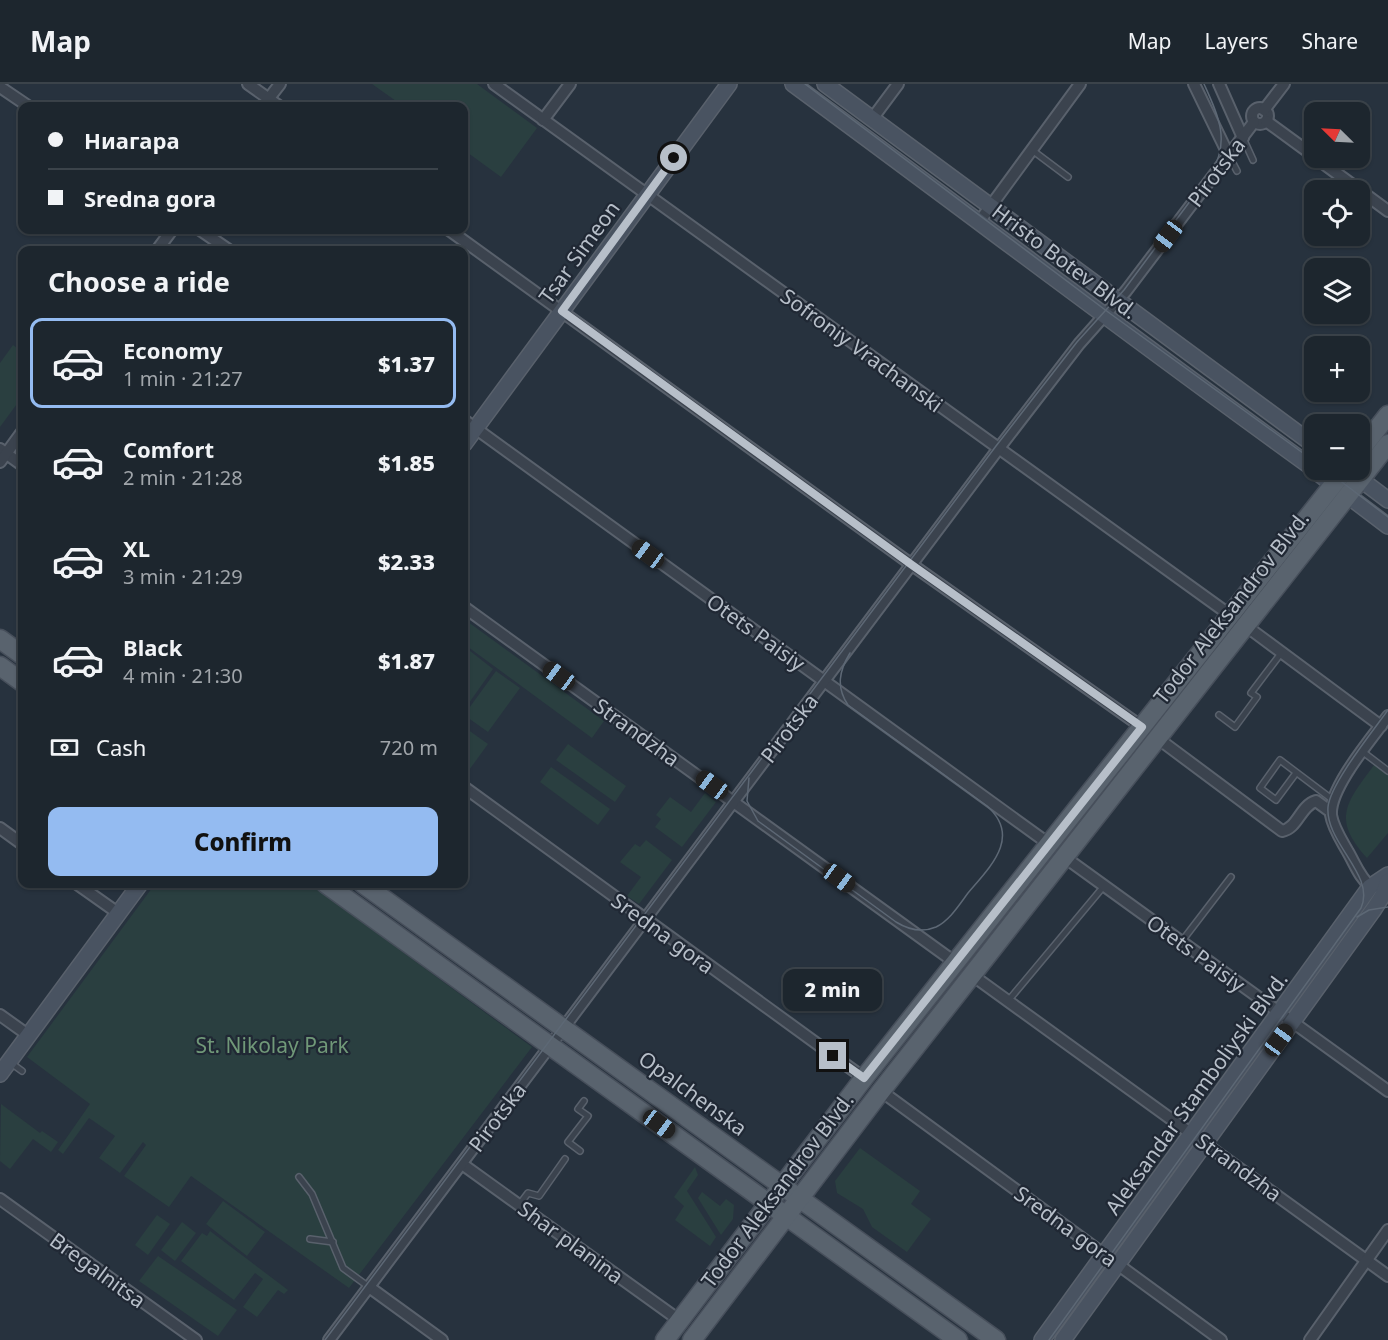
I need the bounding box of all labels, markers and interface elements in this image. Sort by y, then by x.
text: Map [30,22,91,60]
text: Map [1128,27,1172,55]
text: Layers [1205,27,1269,55]
text: Share [1302,27,1358,55]
north arrow [1304,102,1370,168]
map controls [1304,102,1370,480]
text: Ниагара [84,125,180,155]
street label: Pirotska [1181,132,1251,212]
route start [660,144,687,171]
button: locate [1304,180,1370,246]
text: Sredna gora [84,183,216,213]
street label: Tsar Simeon [532,195,626,309]
street label: Hristo Botev Blvd. [987,197,1143,325]
car [1150,216,1186,256]
button: layers [1304,258,1370,324]
text: Choose a ride [48,263,230,300]
street label: Sofroniy Vrachanski [775,282,949,418]
text: Economy [123,335,222,365]
icon: car [51,336,105,390]
button: + [1304,336,1370,402]
text: $1.37 [378,348,435,378]
text: 1 min · 21:27 [123,365,243,392]
button: − [1304,414,1370,480]
text: Comfort [123,434,214,464]
icon: car [51,435,105,489]
text: $1.85 [378,447,435,477]
text: 2 min · 21:28 [123,464,243,491]
street label: Todor Aleksandrov Blvd. [1147,505,1315,709]
text: XL [123,533,150,563]
icon: car [51,534,105,588]
car [628,536,668,572]
text: $2.33 [378,546,435,576]
text: 3 min · 21:29 [123,563,243,590]
street label: Otets Paisiy [701,587,811,677]
text: Black [123,632,182,662]
icon: car [51,633,105,687]
text: $1.87 [378,645,435,675]
car [539,658,579,694]
text: 4 min · 21:30 [123,662,243,689]
street label: Pirotska [754,688,824,768]
street label: Strandzha [588,691,686,773]
icon: cash [48,731,81,764]
text: Cash [96,732,146,762]
text: 720 m [380,734,438,761]
car [692,767,732,803]
button: Confirm [48,807,438,876]
car [819,860,859,896]
street label: Sredna gora [606,886,720,980]
street label: Otets Paisiy [1141,908,1251,998]
street label: Aleksandar Stamboliyski Blvd. [1098,966,1294,1220]
callout: 2 min [784,969,882,1011]
text: 2 min [805,976,860,1003]
car [1261,1020,1297,1060]
park label: St. Nikolay Park [195,1031,349,1059]
route end [819,1042,846,1069]
street label: Opalchenska [633,1044,753,1142]
street label: Pirotska [462,1077,532,1157]
street label: Todor Aleksandrov Blvd. [694,1087,860,1293]
car [639,1106,679,1142]
street label: Strandzha [1190,1126,1288,1208]
street label: Sredna gora [1009,1179,1123,1273]
street label: Shar planina [513,1194,629,1290]
street label: Bregalnitsa [45,1226,151,1314]

